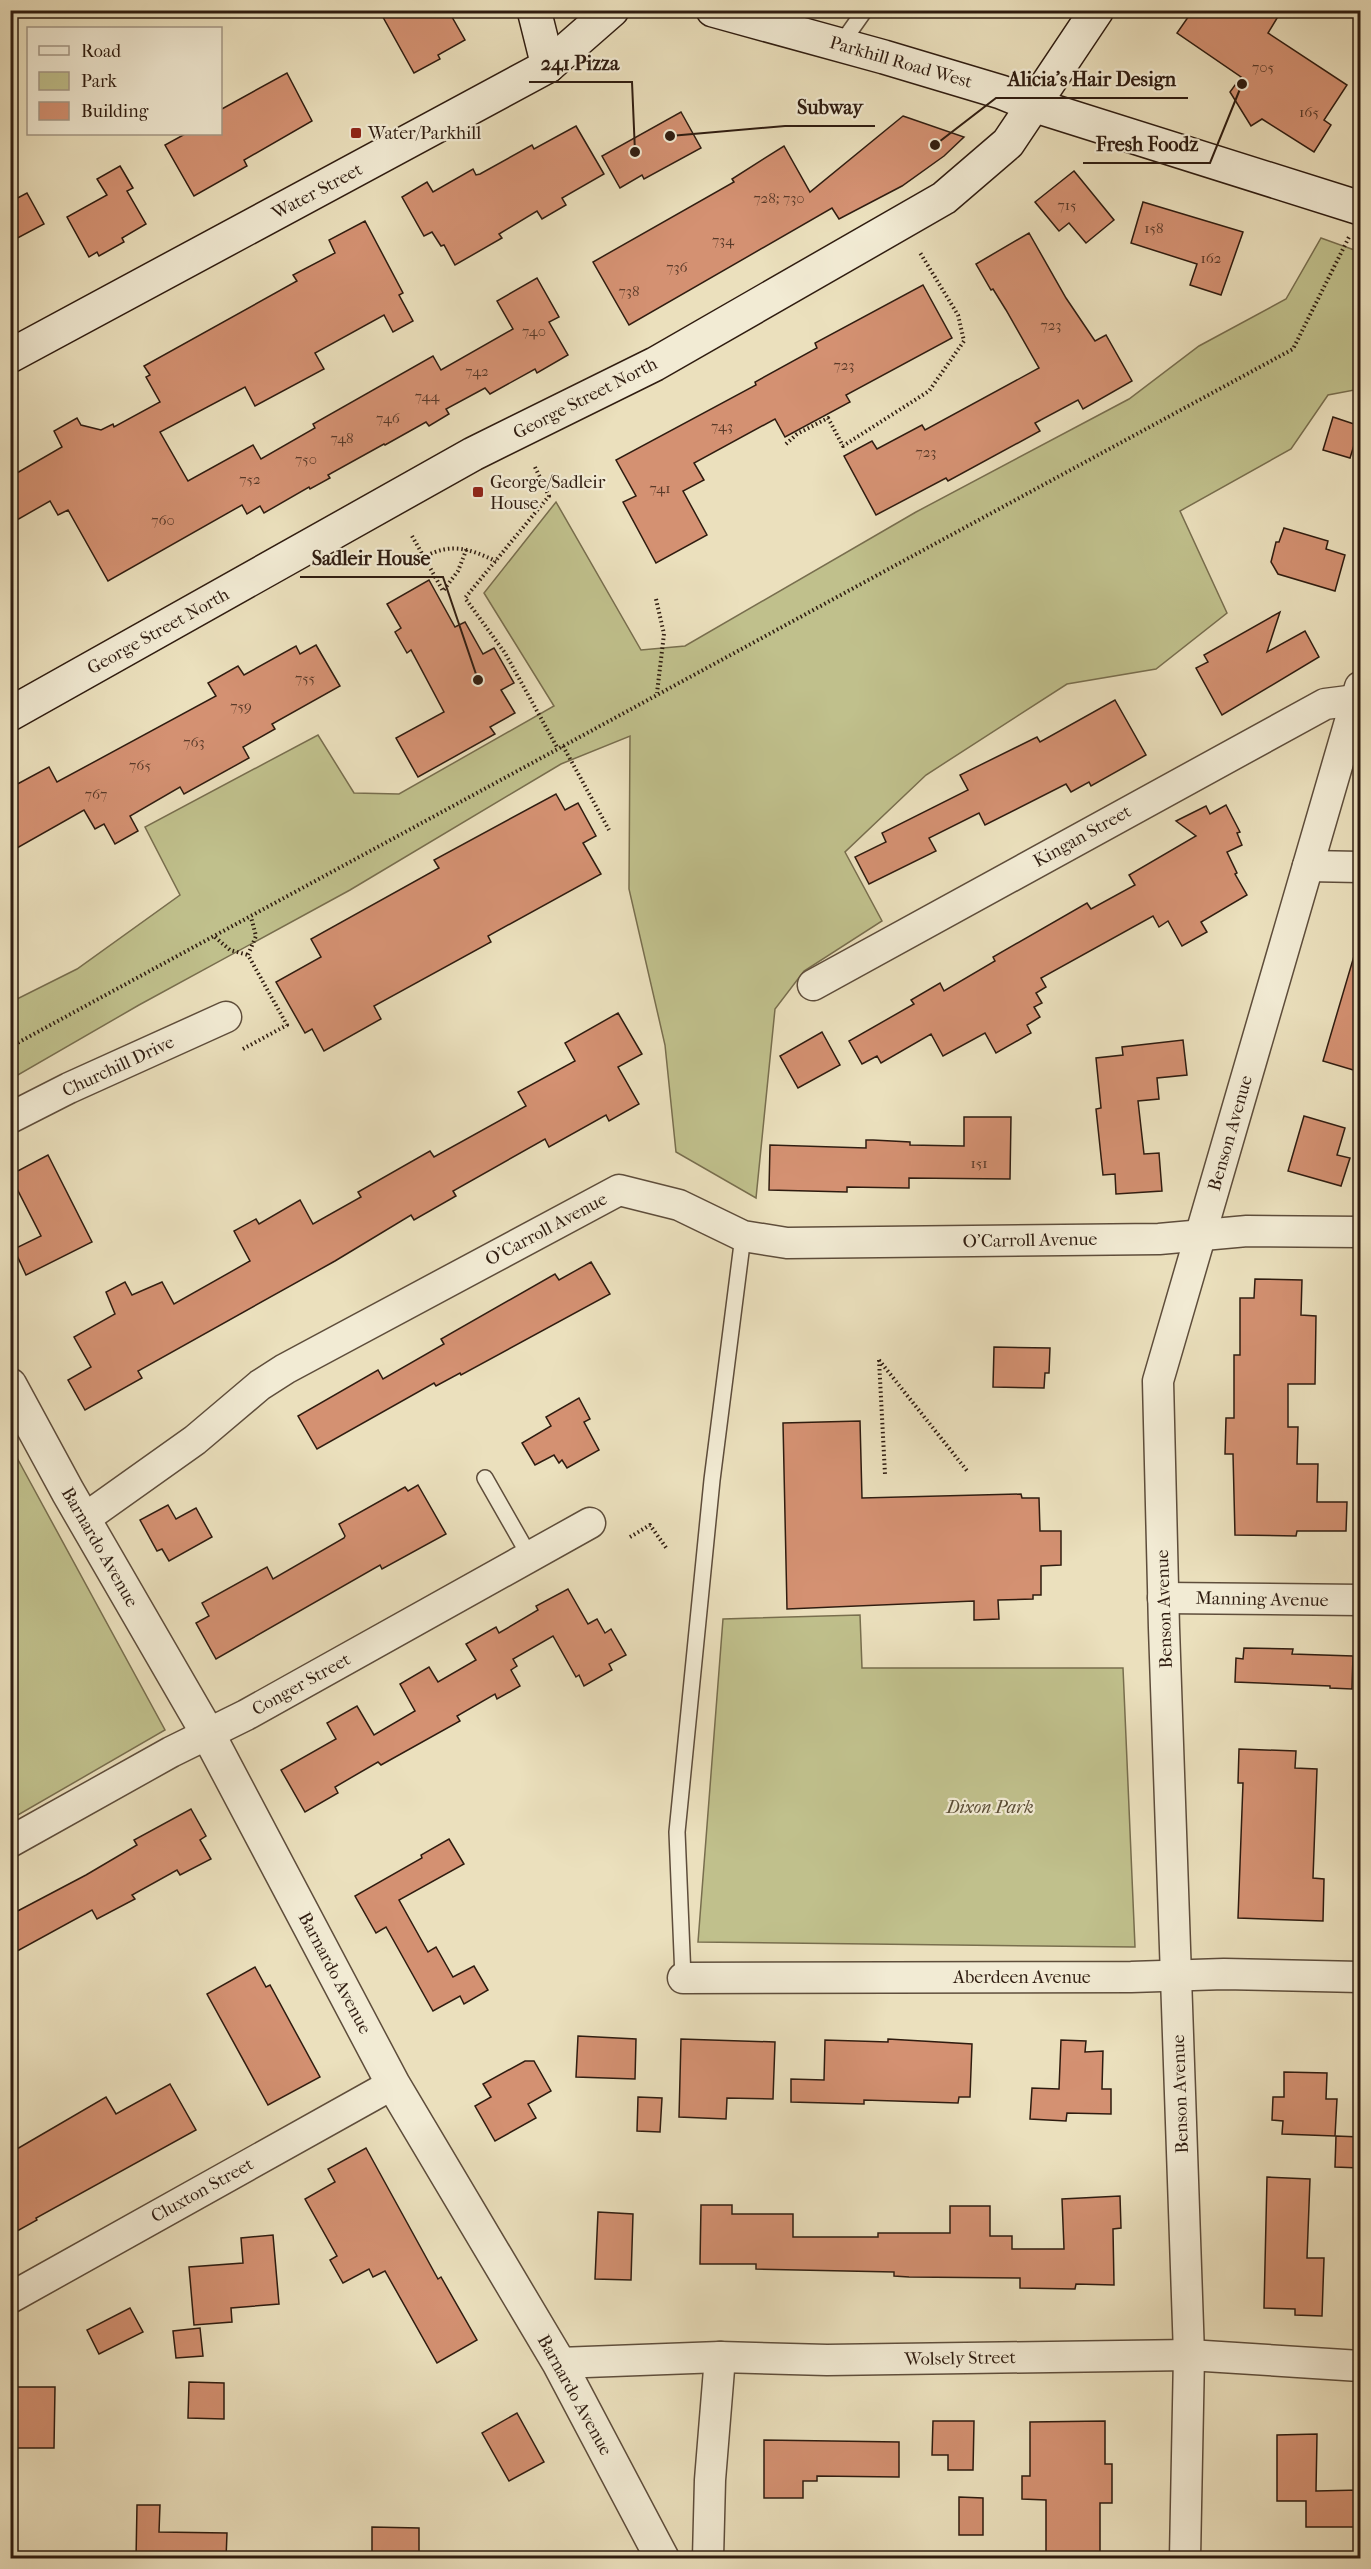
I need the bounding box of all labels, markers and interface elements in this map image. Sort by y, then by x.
legend [27,27,222,135]
street label: Parkhill Road West [827,32,975,93]
text: Road [81,41,121,62]
callout: 241 Pizza [529,44,632,82]
text: 241 Pizza [541,52,620,76]
house number: 705 [1252,58,1274,76]
callout: Alicia's Hair Design [996,60,1188,98]
text: Alicia's Hair Design [1006,68,1177,91]
text: Park [81,71,118,92]
callout: Subway [785,88,875,126]
text: Subway [797,96,864,119]
text: Building [81,101,149,122]
house number: 165 [1299,103,1319,121]
place label: Water/Parkhill [367,123,481,144]
callout: Fresh Foodz [1083,125,1210,163]
marker: Water/Parkhill [349,126,363,140]
text: Fresh Foodz [1095,133,1198,156]
street label: Water Street [268,159,366,224]
house number: 728; 730 [753,189,805,207]
house number: 715 [1057,196,1077,214]
house number: 158 [1144,219,1164,237]
house number: 734 [712,231,735,249]
house number: 162 [1200,249,1222,267]
house number: 736 [666,258,689,276]
house number: 738 [619,282,639,300]
house number: 723 [1040,316,1062,334]
house number: 740 [522,322,546,340]
street label: George Street North [510,353,661,444]
house number: 723 [833,356,855,374]
house number: 742 [465,362,489,380]
house number: 744 [415,387,440,405]
house number: 746 [376,409,401,427]
house number: 743 [711,417,733,435]
house number: 748 [330,429,354,447]
house number: 723 [915,443,937,461]
house number: 750 [295,450,317,468]
house number: 752 [239,470,261,488]
place label: George/Sadleir House [490,472,606,514]
house number: 741 [649,479,671,497]
marker: George/Sadleir House [471,485,485,499]
house number: 760 [151,511,175,529]
callout: Sadleir House [300,539,443,577]
text: Sadleir House [312,547,430,570]
street label: George Street North [84,584,233,679]
house number: 755 [295,669,315,687]
house number: 759 [230,697,252,715]
house number: 763 [183,733,205,751]
house number: 765 [129,756,151,774]
house number: 767 [85,785,107,803]
street label: Kingan Street [1030,801,1135,872]
street label: Churchill Drive [59,1031,177,1102]
street label: Benson Avenue [1204,1073,1257,1193]
house number: 151 [970,1154,988,1172]
street label: O'Carroll Avenue [482,1189,611,1270]
street label: O'Carroll Avenue [963,1229,1098,1252]
street label: Barnardo Avenue [57,1484,142,1611]
street label: Benson Avenue [1152,1549,1177,1669]
street label: Manning Avenue [1195,1588,1329,1611]
street label: Conger Street [248,1649,355,1720]
park label: Dixon Park [945,1797,1034,1818]
street label: Barnardo Avenue [294,1909,376,2038]
street label: Aberdeen Avenue [952,1967,1091,1988]
street label: Benson Avenue [1168,2034,1193,2154]
street label: Cluxton Street [147,2153,258,2227]
street label: Barnardo Avenue [533,2331,616,2459]
street label: Wolsely Street [903,2347,1016,2370]

